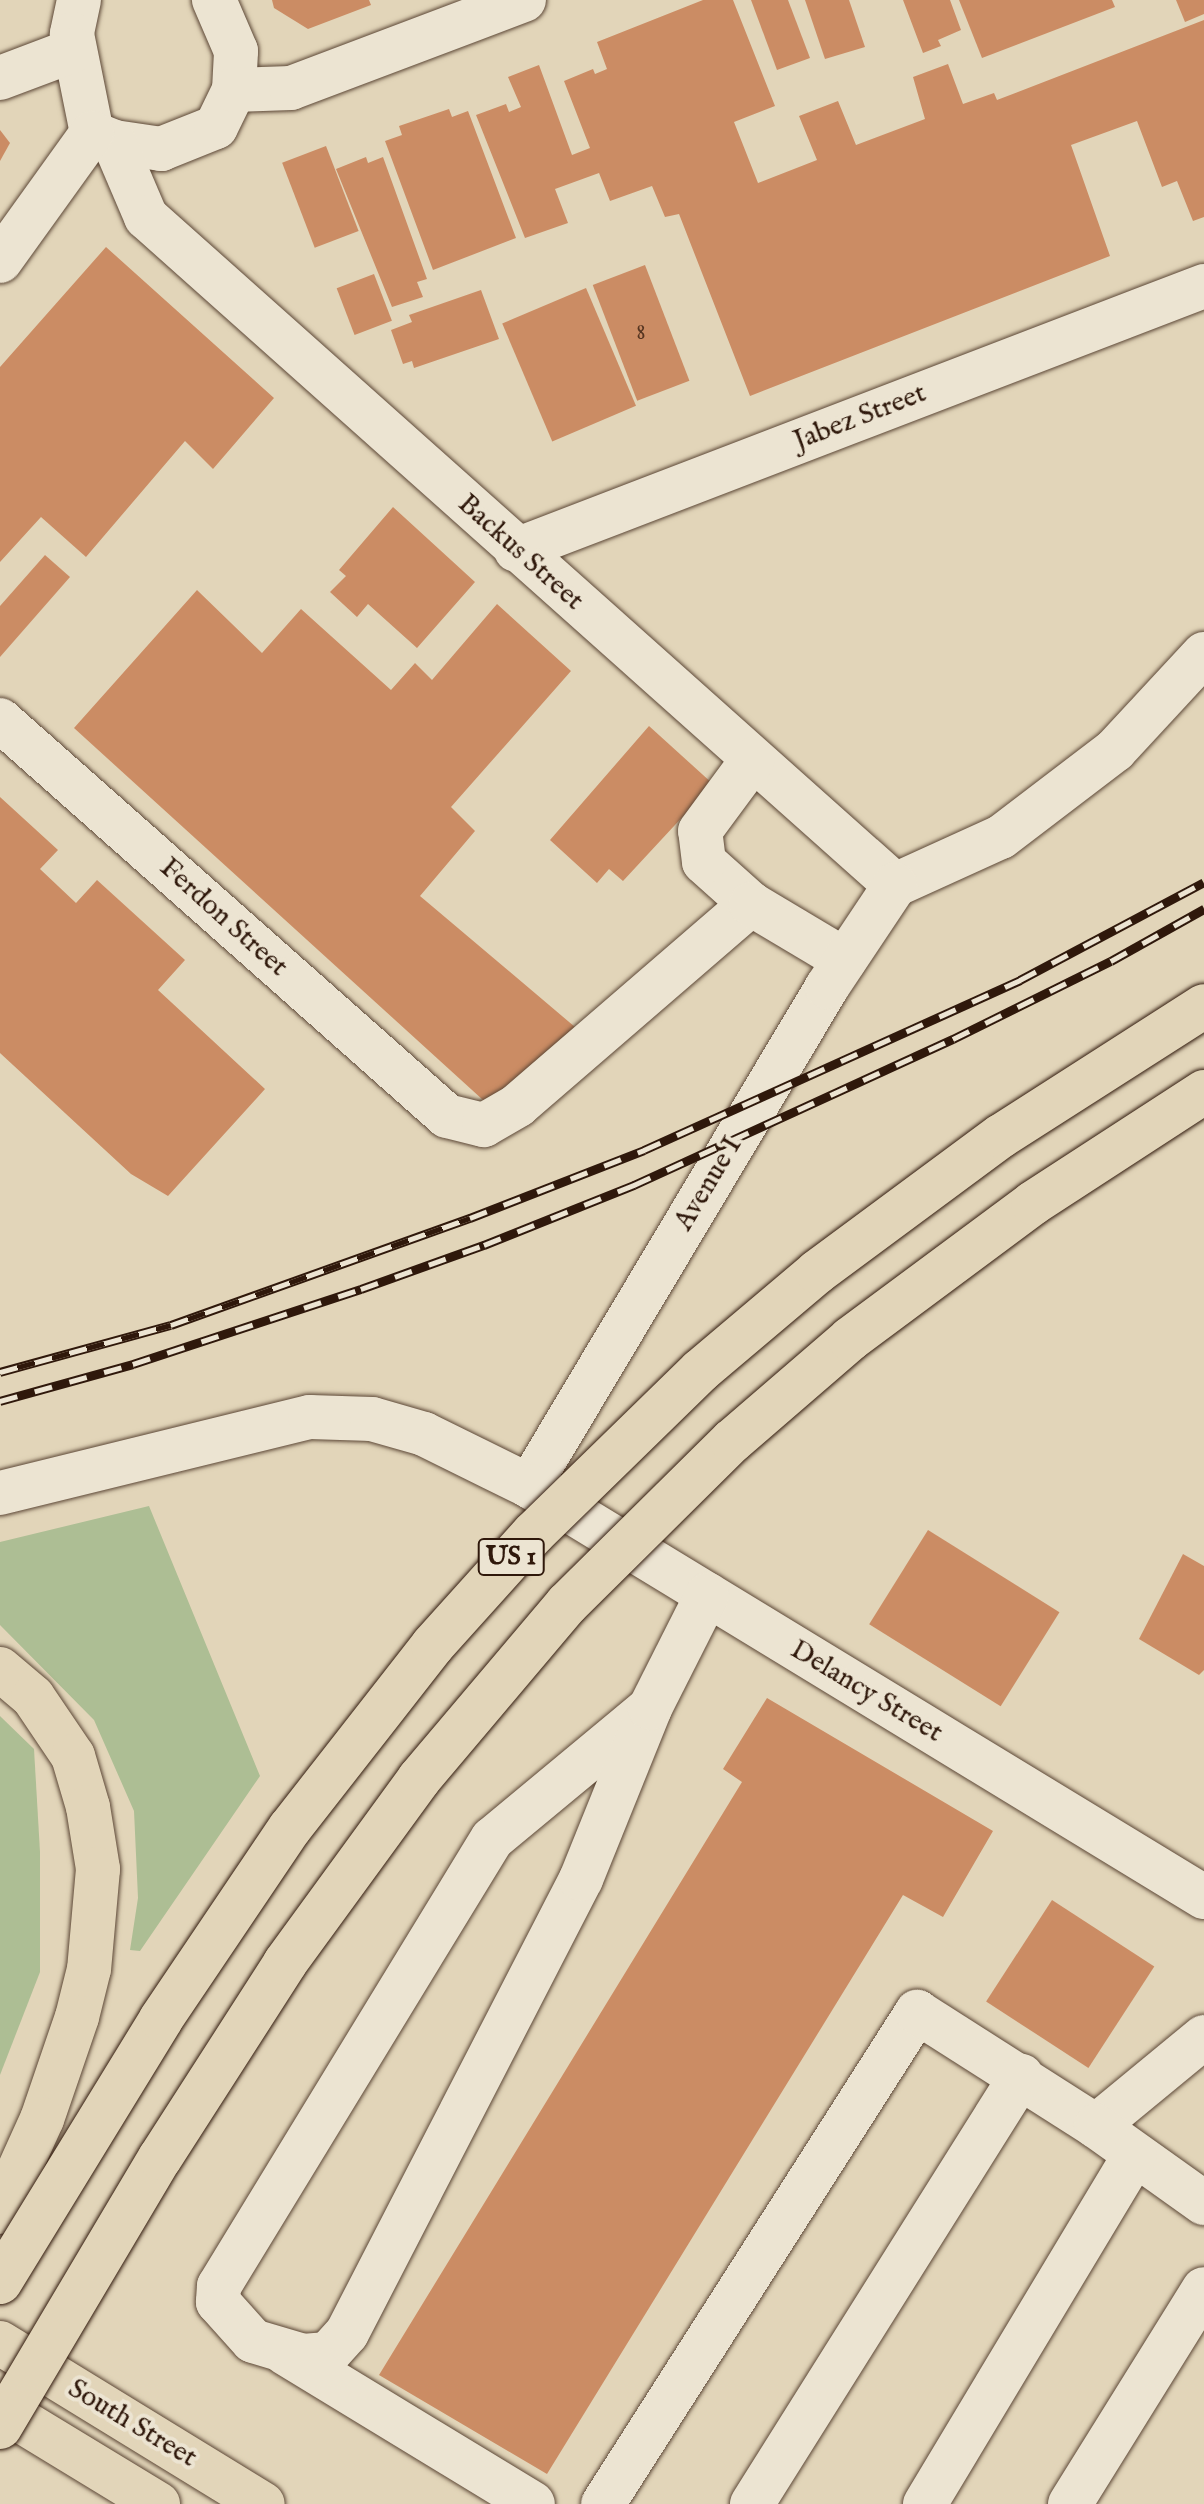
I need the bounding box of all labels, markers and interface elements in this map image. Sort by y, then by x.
house number: 8 [636,319,646,347]
street label: Jabez Street [789,377,931,459]
street label: Backus Street [450,488,590,618]
street label: Ferdon Street [152,852,294,984]
street label: Avenue I [668,1131,750,1237]
road number: US 1 [477,1535,545,1579]
street label: Delancy Street [784,1633,948,1751]
street label: South Street [62,2373,202,2475]

